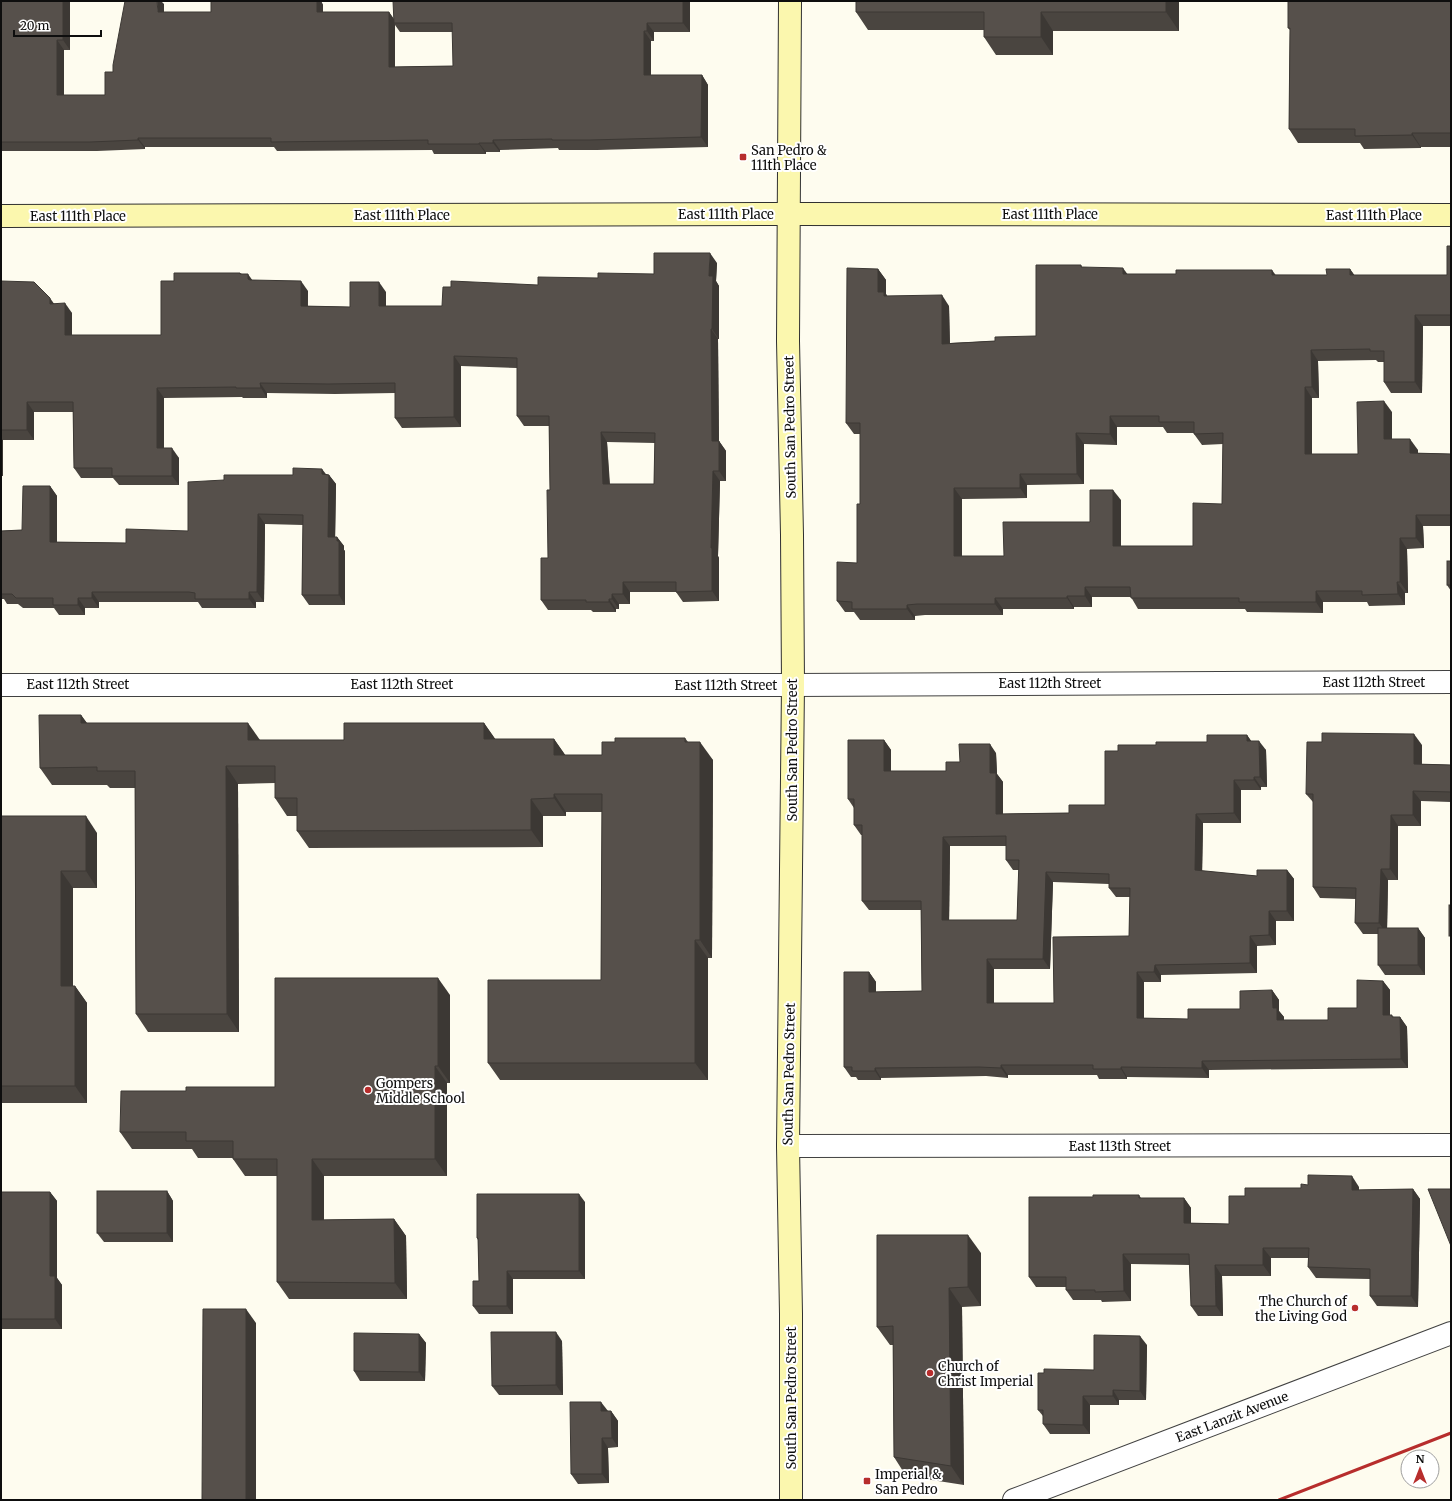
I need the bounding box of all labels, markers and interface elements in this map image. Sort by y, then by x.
scale bar [14,12,101,38]
text: 20 m [20,18,49,33]
place label: San Pedro & 111th Place [751,142,827,174]
marker: San Pedro & 111th Place [738,152,748,162]
street label: East 111th Place [678,206,774,223]
street label: East 111th Place [1002,206,1098,223]
street label: East 111th Place [354,207,450,224]
street label: East 111th Place [1326,207,1422,224]
street label: East 111th Place [30,208,126,225]
street label: South San Pedro Street [780,355,800,499]
street label: East 112th Street [1323,674,1425,691]
street label: East 112th Street [999,675,1101,692]
street label: East 112th Street [27,676,129,693]
street label: East 112th Street [351,676,453,693]
street label: East 112th Street [675,677,777,694]
street label: South San Pedro Street [784,678,801,822]
street label: South San Pedro Street [779,1002,799,1146]
place label: Gompers Middle School [376,1075,465,1107]
marker: Gompers Middle School [363,1085,373,1095]
street label: East 113th Street [1069,1138,1171,1155]
place label: The Church of the Living God [1255,1293,1348,1325]
marker: The Church of the Living God [1350,1303,1360,1313]
street label: South San Pedro Street [783,1326,800,1470]
place label: Church of Christ Imperial [938,1358,1033,1390]
marker: Church of Christ Imperial [925,1368,935,1378]
street label: East Lanzit Avenue [1173,1388,1291,1446]
north arrow [1400,1449,1440,1489]
text: N [1416,1452,1425,1466]
place label: Imperial & San Pedro [875,1466,942,1498]
marker: Imperial & San Pedro [862,1476,872,1486]

